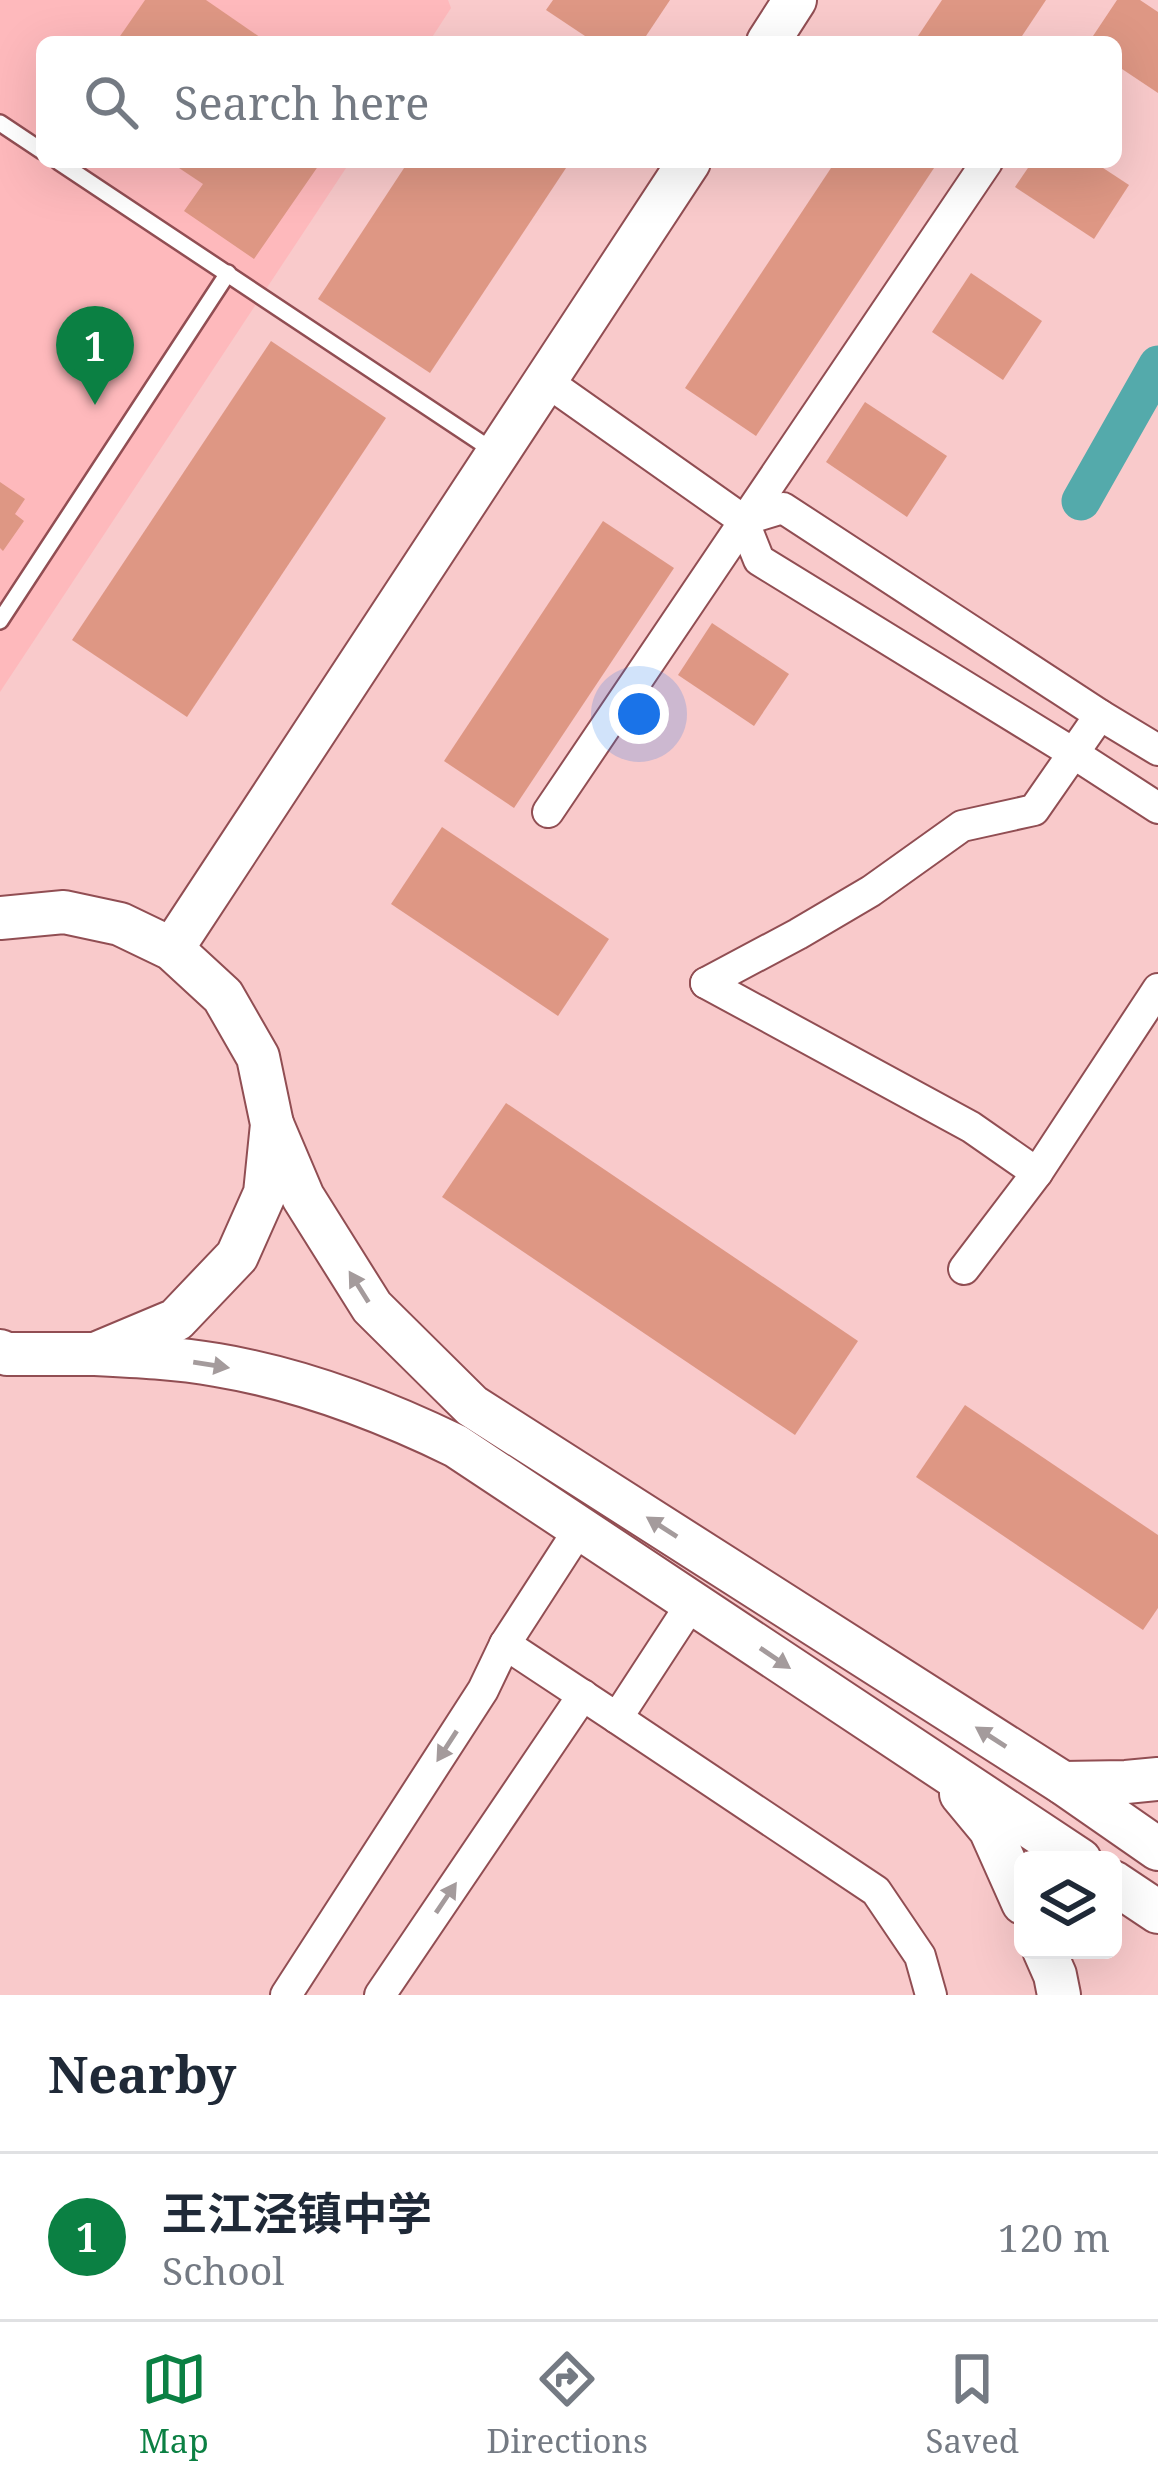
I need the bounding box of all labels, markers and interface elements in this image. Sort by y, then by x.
search box [36,36,1122,168]
icon: search [78,69,144,135]
text: Search here [174,72,429,133]
pin: 1 [56,306,134,405]
your location [609,684,669,744]
one-way arrow [349,1271,371,1303]
one-way arrow [193,1356,231,1375]
one-way arrow [646,1517,678,1539]
one-way arrow [759,1646,792,1669]
one-way arrow [974,1727,1008,1748]
one-way arrow [437,1729,459,1762]
map controls [1014,1851,1122,1959]
button: layers [1014,1851,1122,1959]
one-way arrow [434,1882,457,1915]
text: Nearby [48,2038,236,2108]
text: 王江泾镇中学 [162,2182,432,2243]
text: 1 [76,2210,98,2263]
text: 120 m [998,2210,1110,2263]
text: School [162,2243,284,2296]
tab: Map [139,2346,209,2463]
tab: Directions [486,2346,648,2463]
tab: Saved [926,2346,1019,2463]

